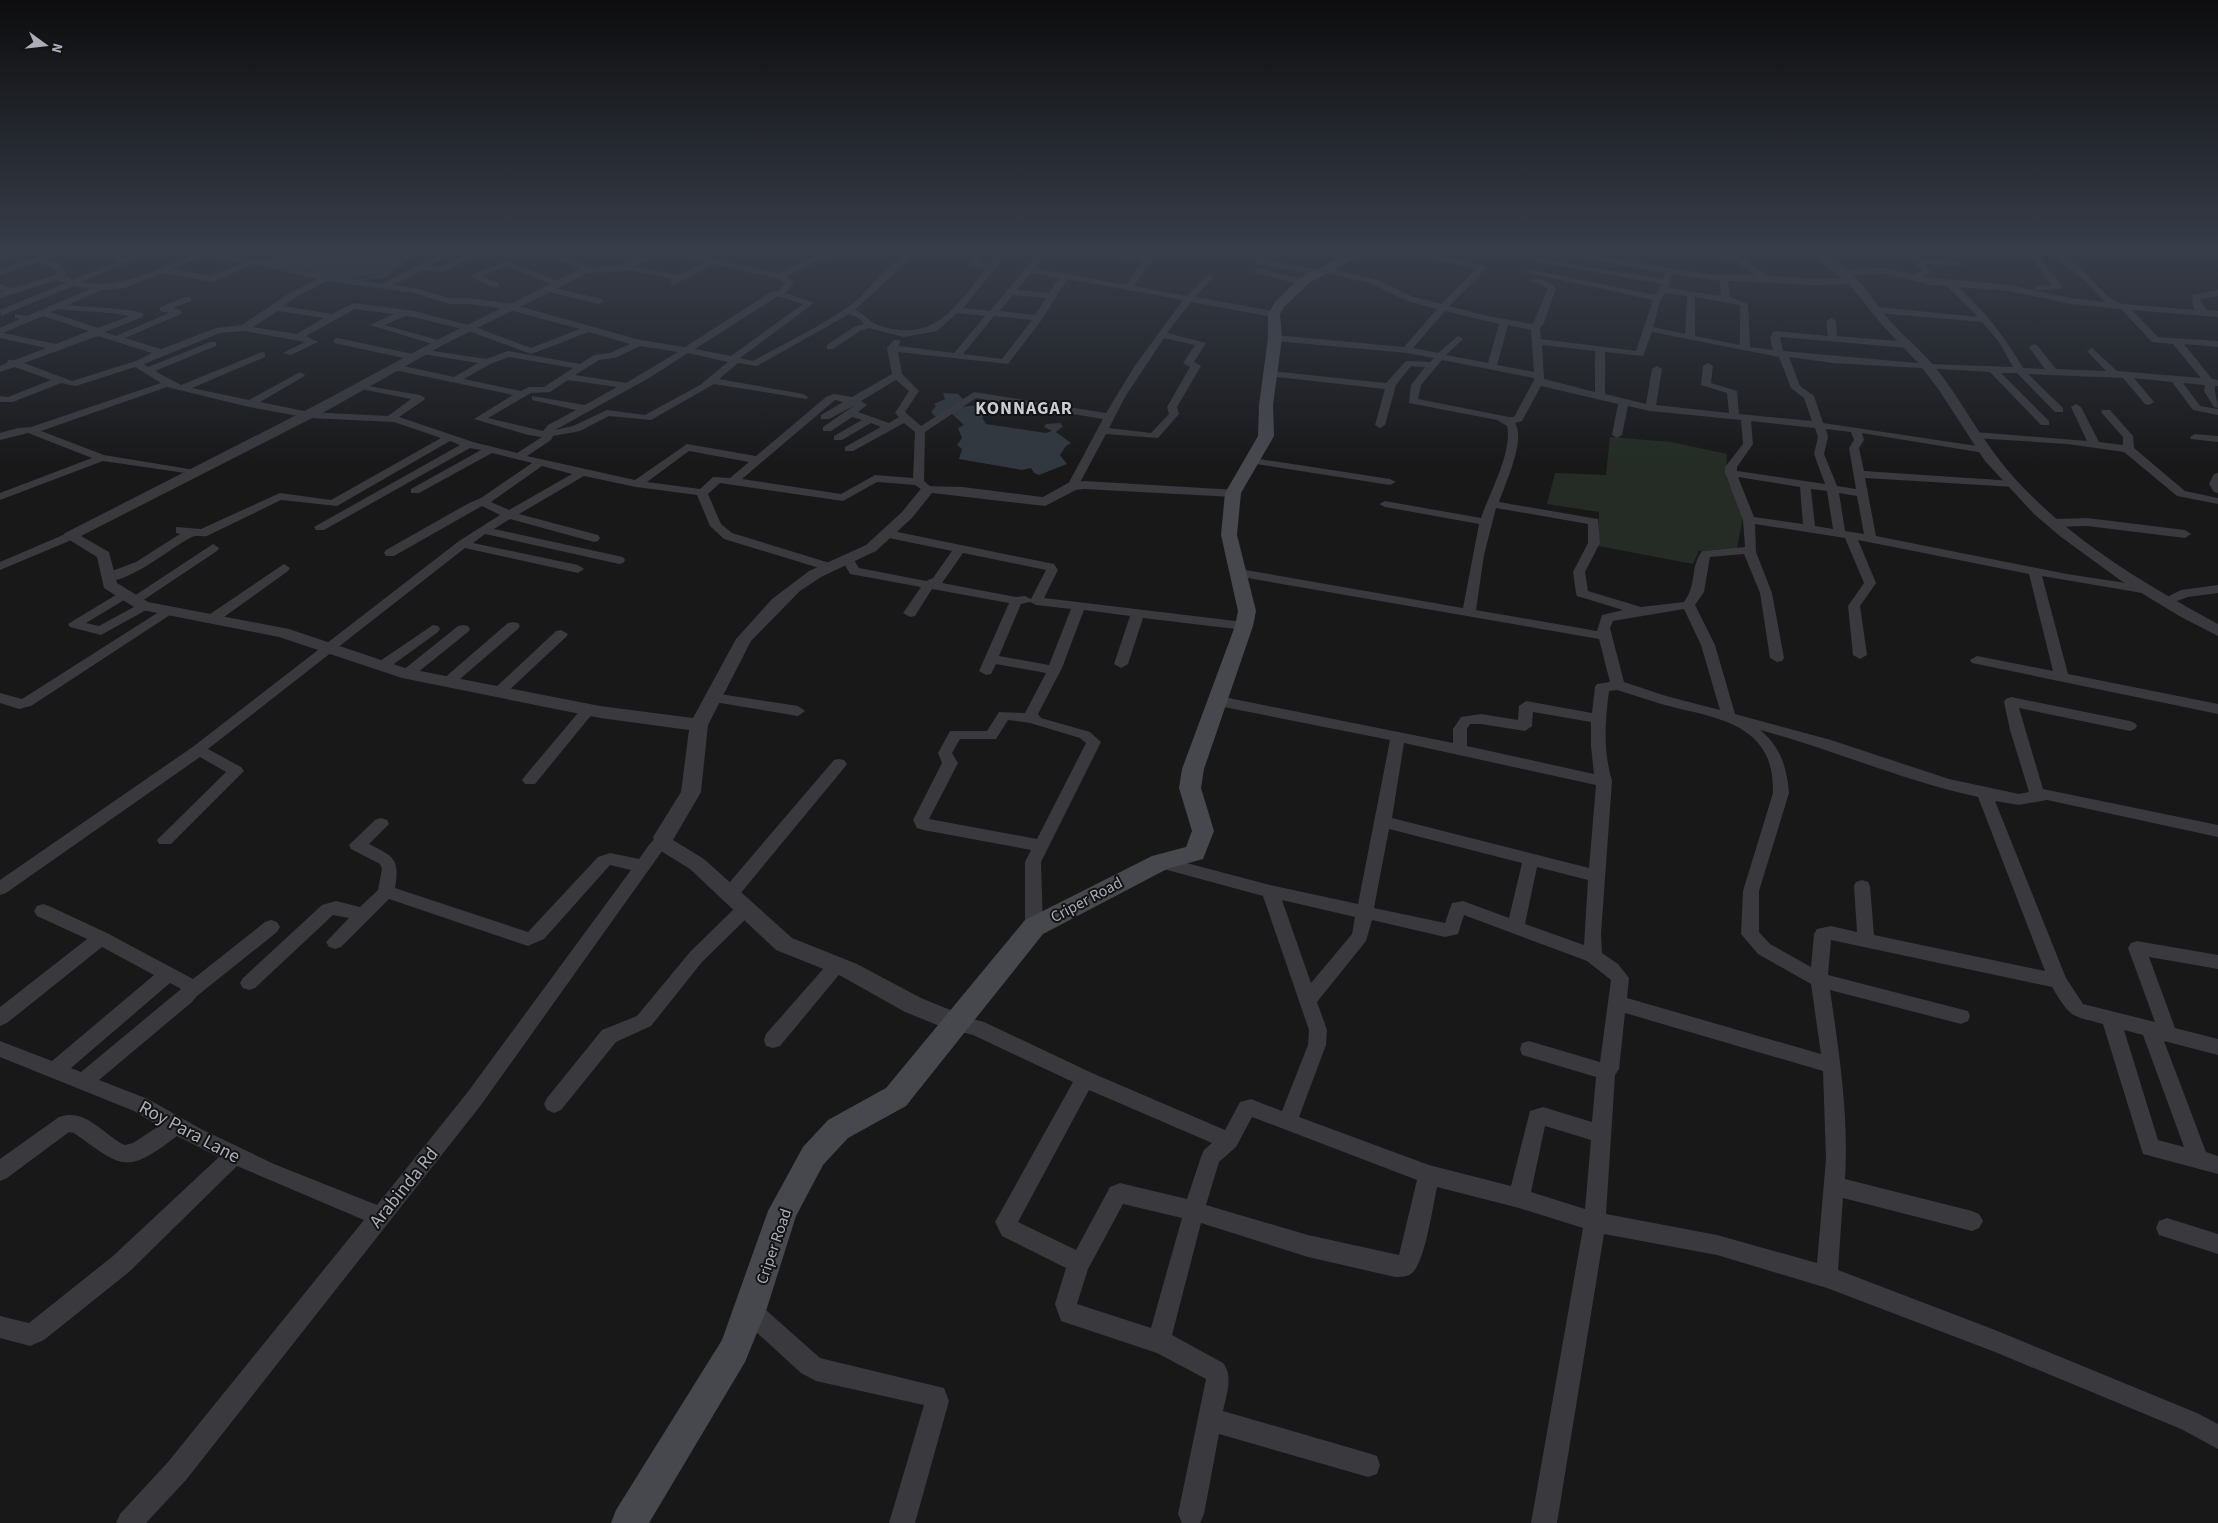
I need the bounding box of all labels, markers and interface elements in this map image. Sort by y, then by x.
north arrow [20,20,70,70]
text: N [46,41,67,55]
district label: KONNAGAR [975,396,1073,421]
street label: Criper Road [1047,872,1126,928]
street label: Roy Para Lane [134,1094,245,1170]
street label: Arabinda Rd [363,1142,445,1234]
street label: Criper Road [751,1206,797,1287]

